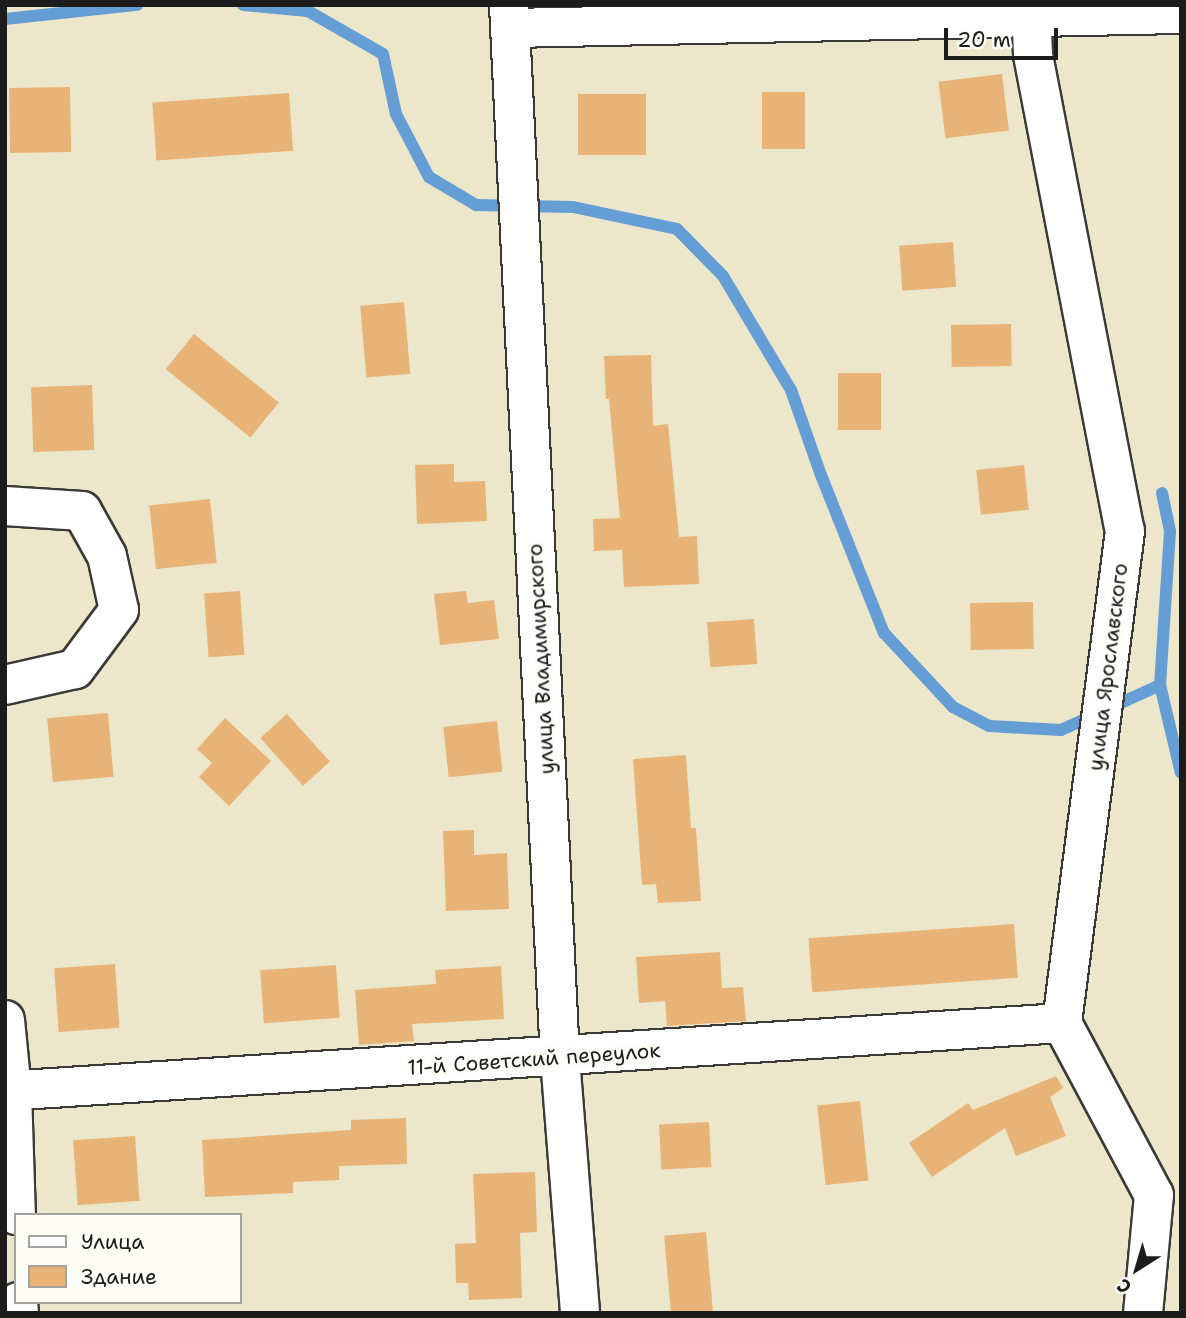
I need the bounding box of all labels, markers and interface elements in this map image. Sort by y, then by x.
scale bar [948,14,1062,58]
text: 20 m [957,26,1011,54]
street label: улица Владимирского [522,543,560,775]
street label: улица Ярославского [1083,562,1133,772]
street label: 11-й Советский переулок [407,1038,661,1080]
legend [14,1213,242,1304]
text: Улица [81,1228,144,1256]
north arrow [1102,1234,1172,1304]
text: Здание [81,1263,157,1291]
text: С [1112,1273,1136,1300]

